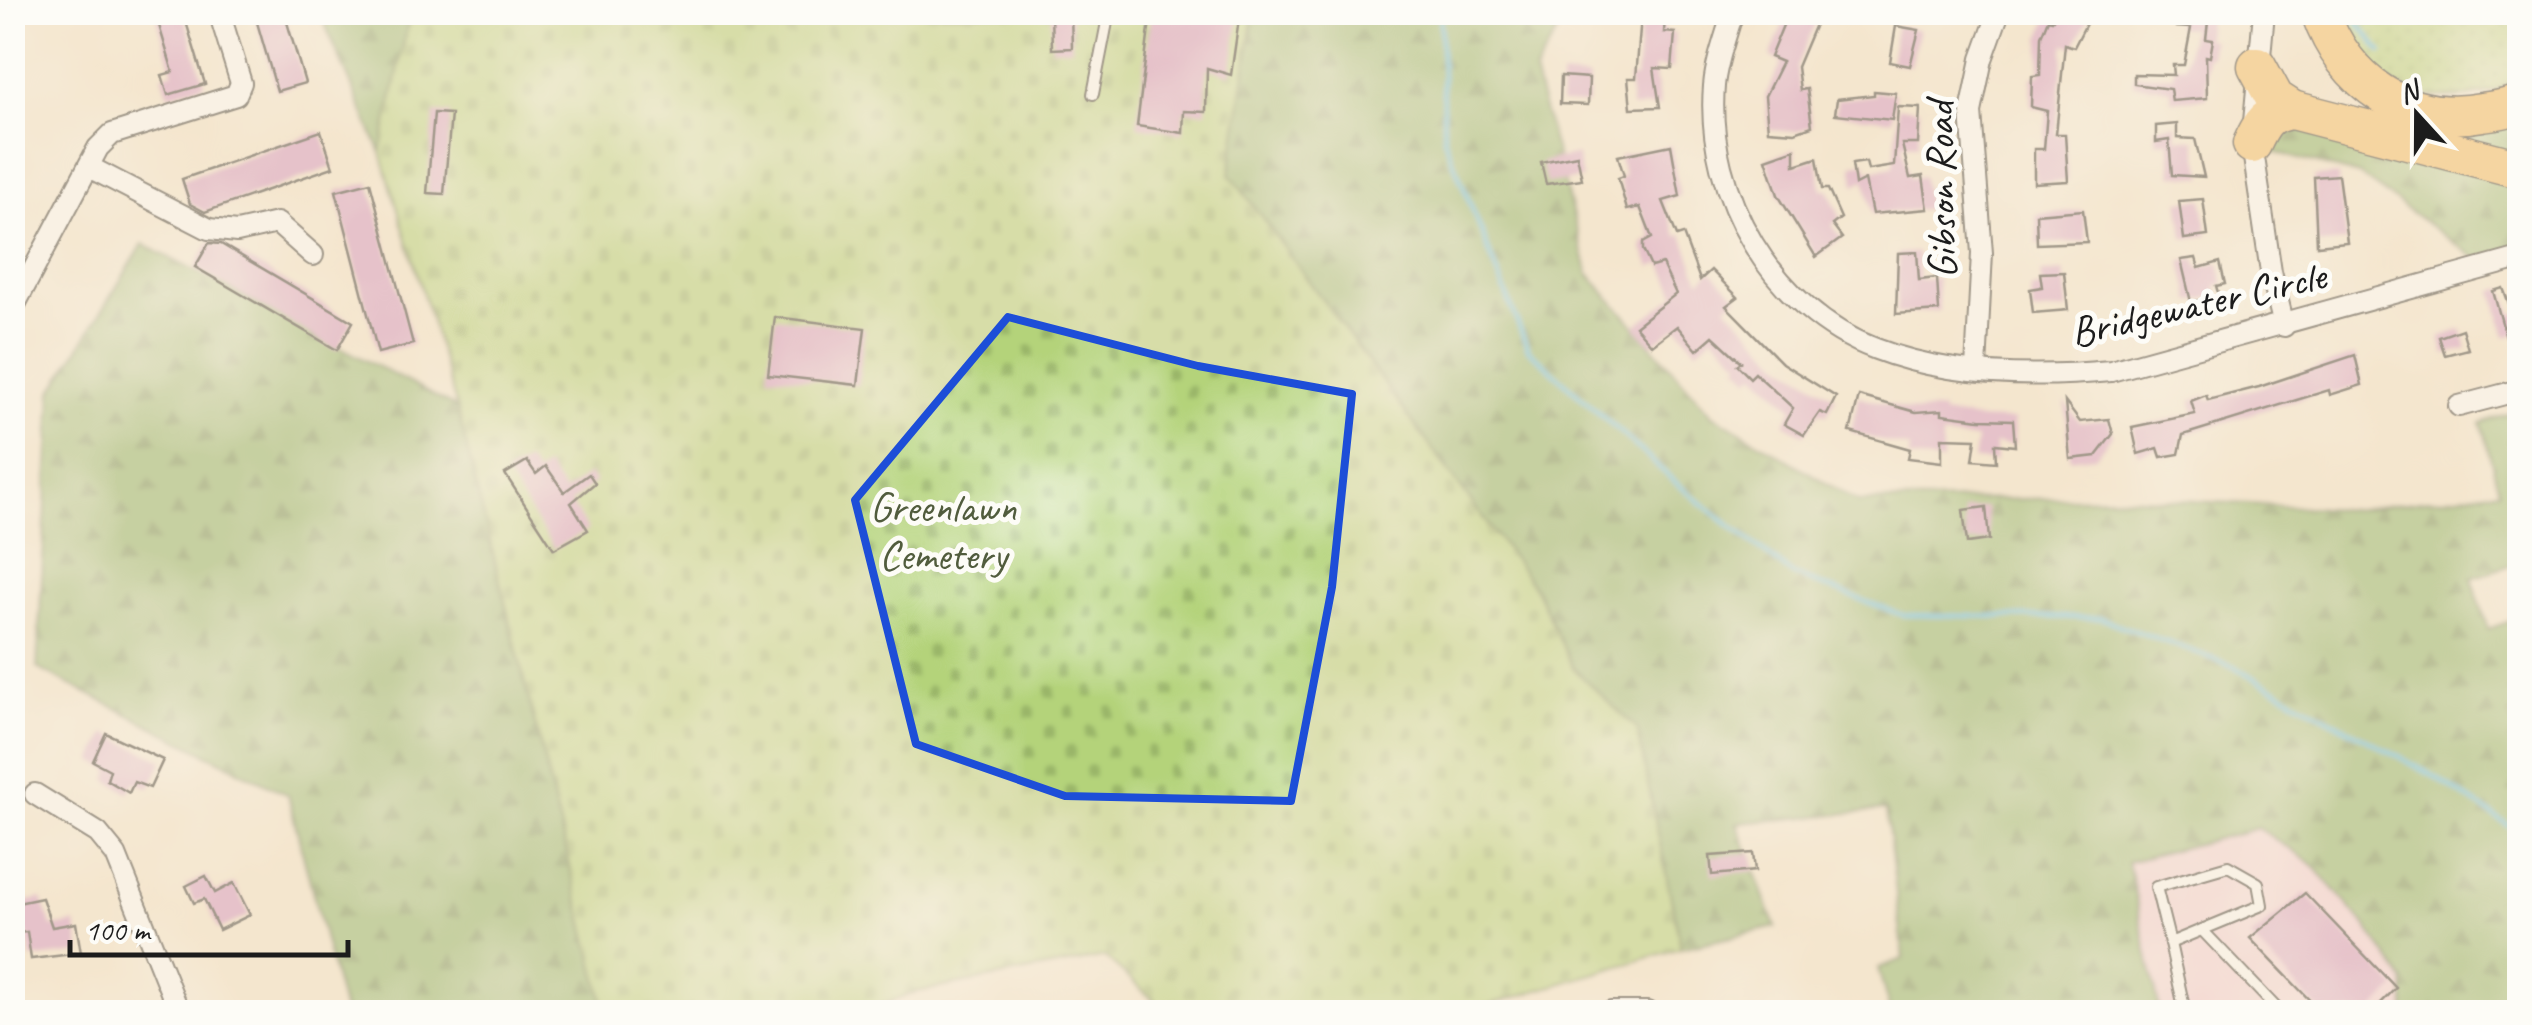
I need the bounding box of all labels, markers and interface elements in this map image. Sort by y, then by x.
north arrow [2367,65,2467,165]
text: N [2394,71,2427,112]
street label: Gibson Road [1913,95,1969,279]
street label: Bridgewater Circle [2065,248,2333,359]
park label: Greenlawn Cemetery [870,481,1017,582]
scale bar [70,895,348,957]
text: 100 m [85,911,152,949]

